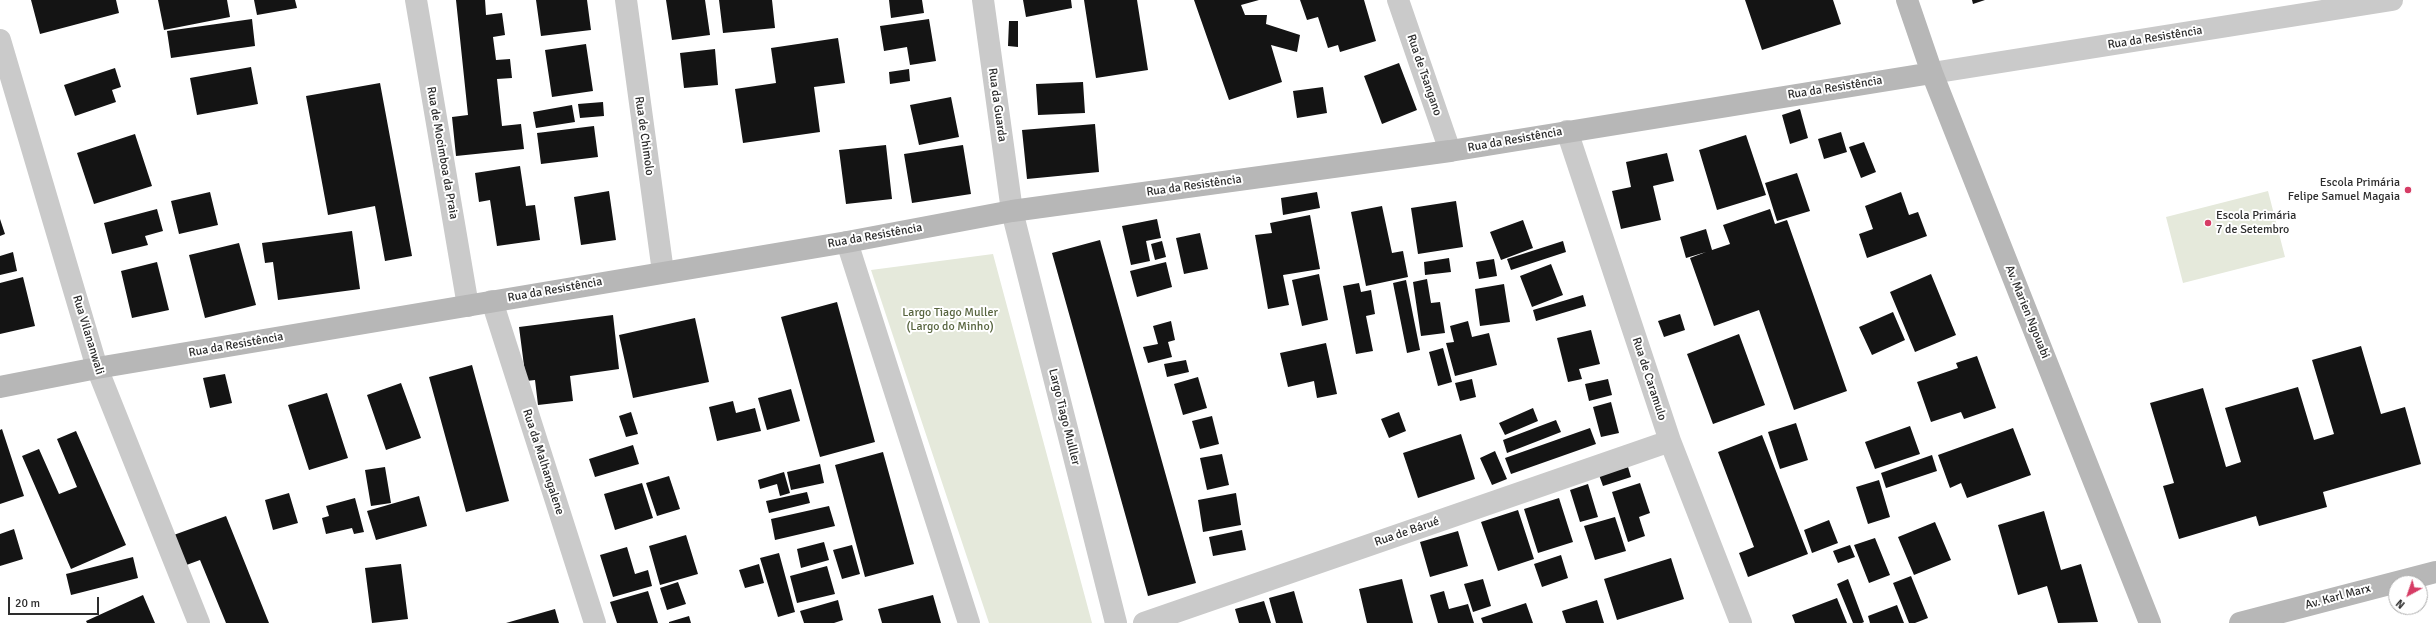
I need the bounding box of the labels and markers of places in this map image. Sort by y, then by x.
place label: Escola Primária Felipe Samuel Magaia [2288,176,2400,204]
marker: Escola Primária Felipe Samuel Magaia [2403,185,2413,195]
place label: Escola Primária 7 de Setembro [2216,209,2296,237]
marker: Escola Primária 7 de Setembro [2203,218,2213,228]

